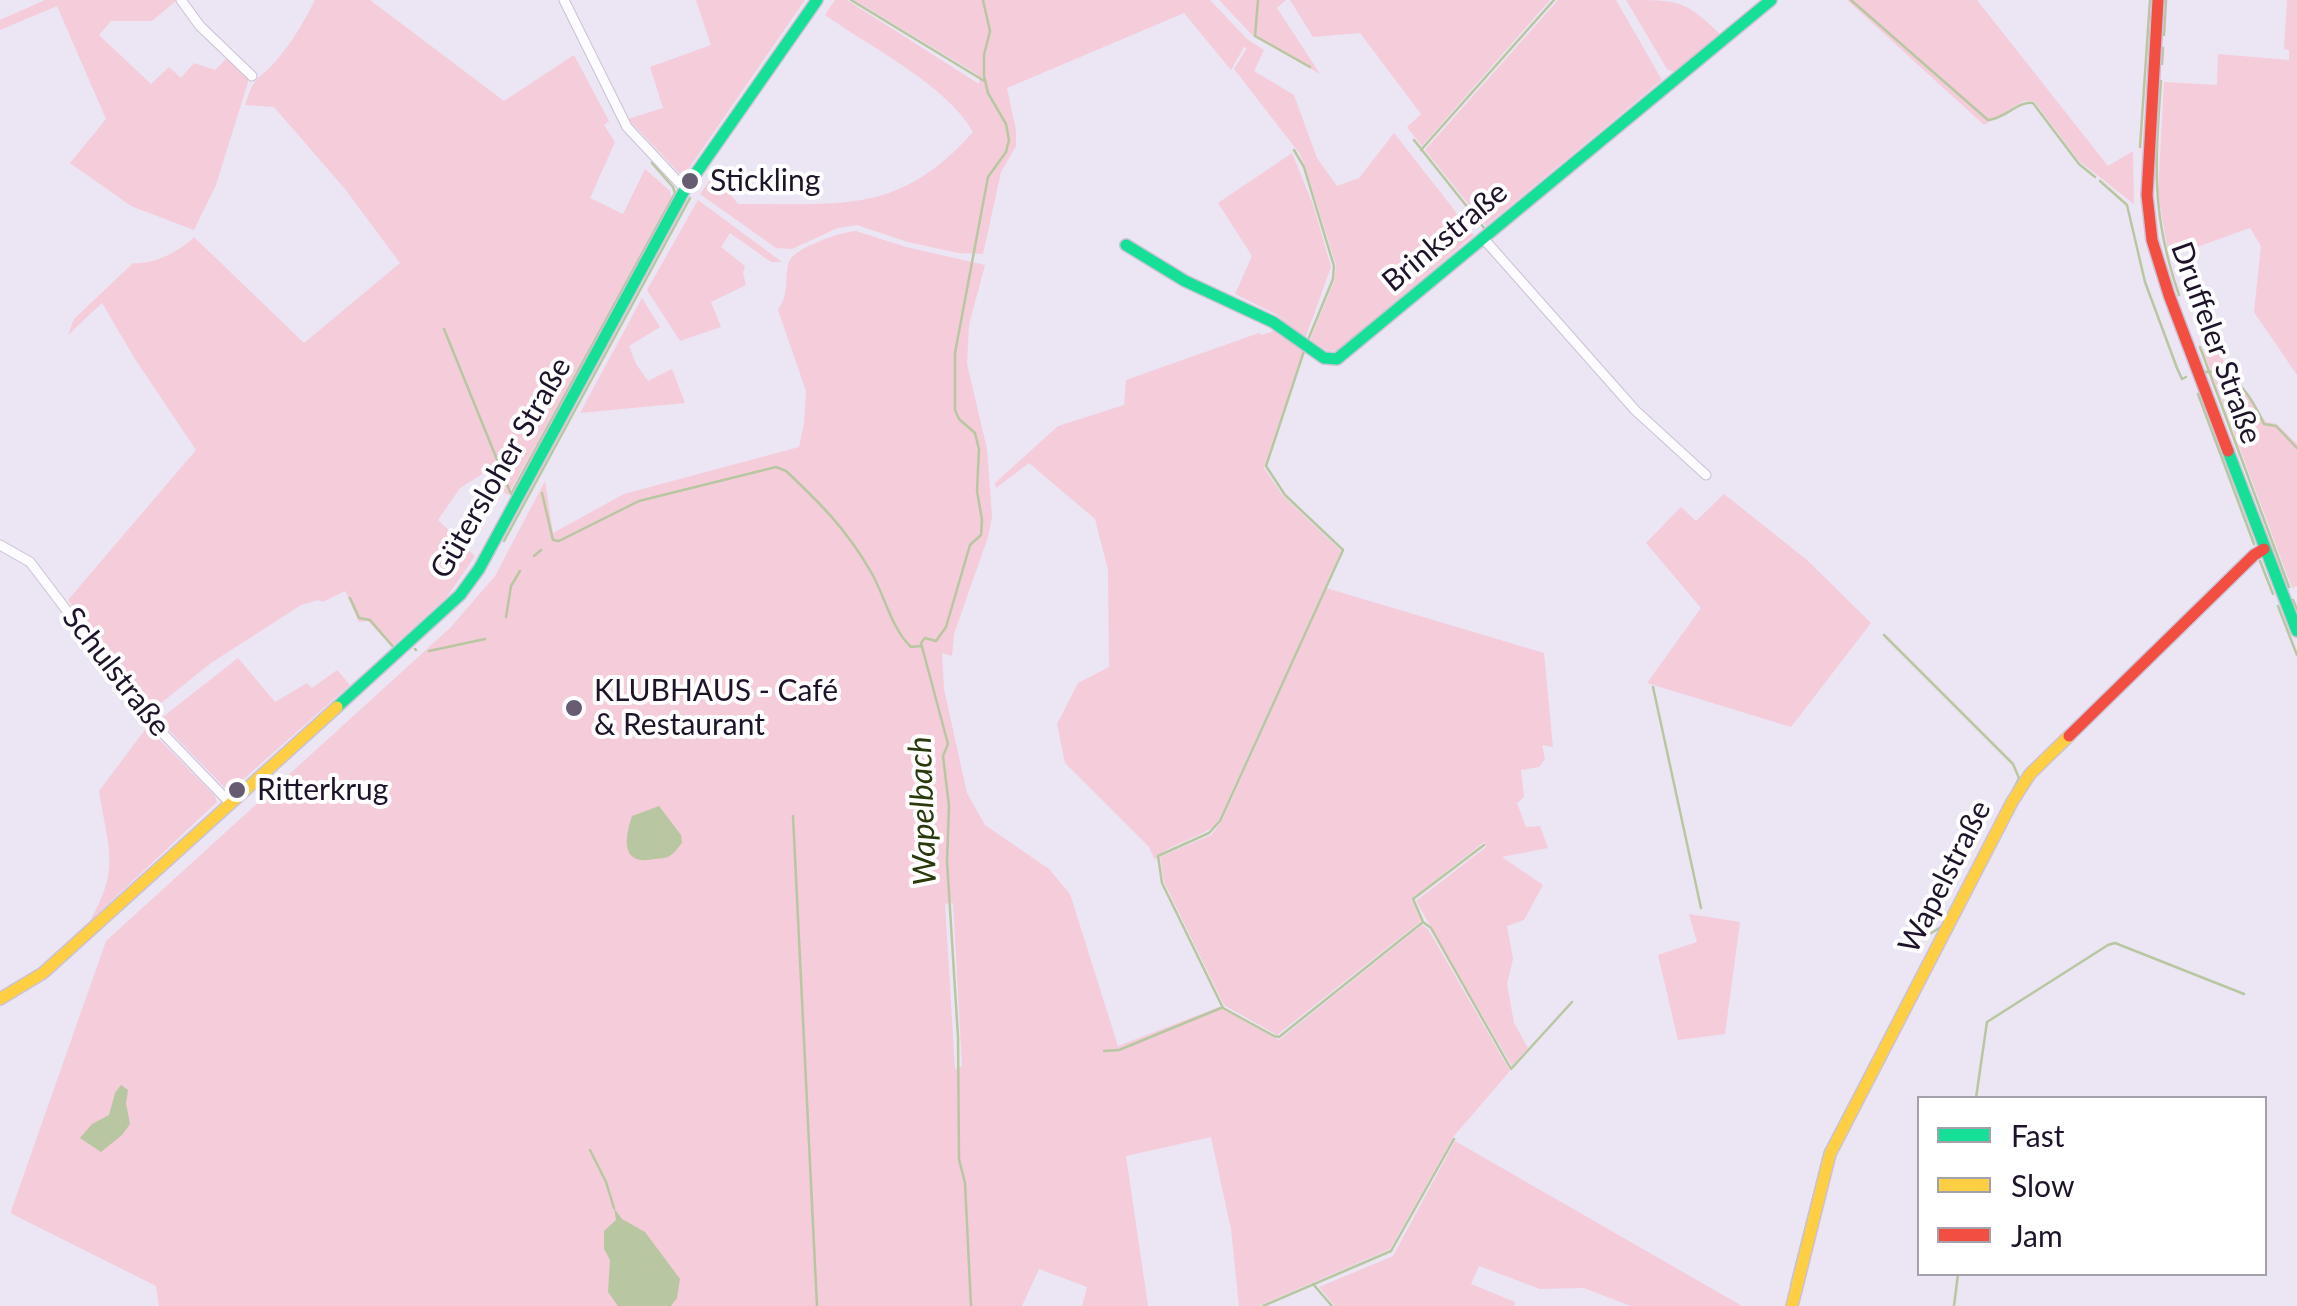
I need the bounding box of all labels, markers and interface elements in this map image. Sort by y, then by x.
place label: Stickling [710,163,820,199]
marker: Stickling [679,170,701,192]
street label: Brinkstraße [1375,174,1515,300]
street label: Druffeler Straße [2163,237,2269,449]
street label: Gütersloher Straße [423,351,579,585]
street label: Schulstraße [55,600,177,744]
place label: KLUBHAUS - Café & Restaurant [594,673,838,744]
marker: KLUBHAUS - Café & Restaurant [563,697,585,719]
water label: Wapelbach [901,736,945,886]
place label: Ritterkrug [257,772,388,808]
marker: Ritterkrug [226,779,248,801]
street label: Wapelstraße [1891,795,1999,959]
legend [1917,1096,2267,1276]
text: Fast [2011,1117,2065,1153]
text: Slow [2011,1167,2074,1203]
text: Jam [2011,1217,2063,1253]

